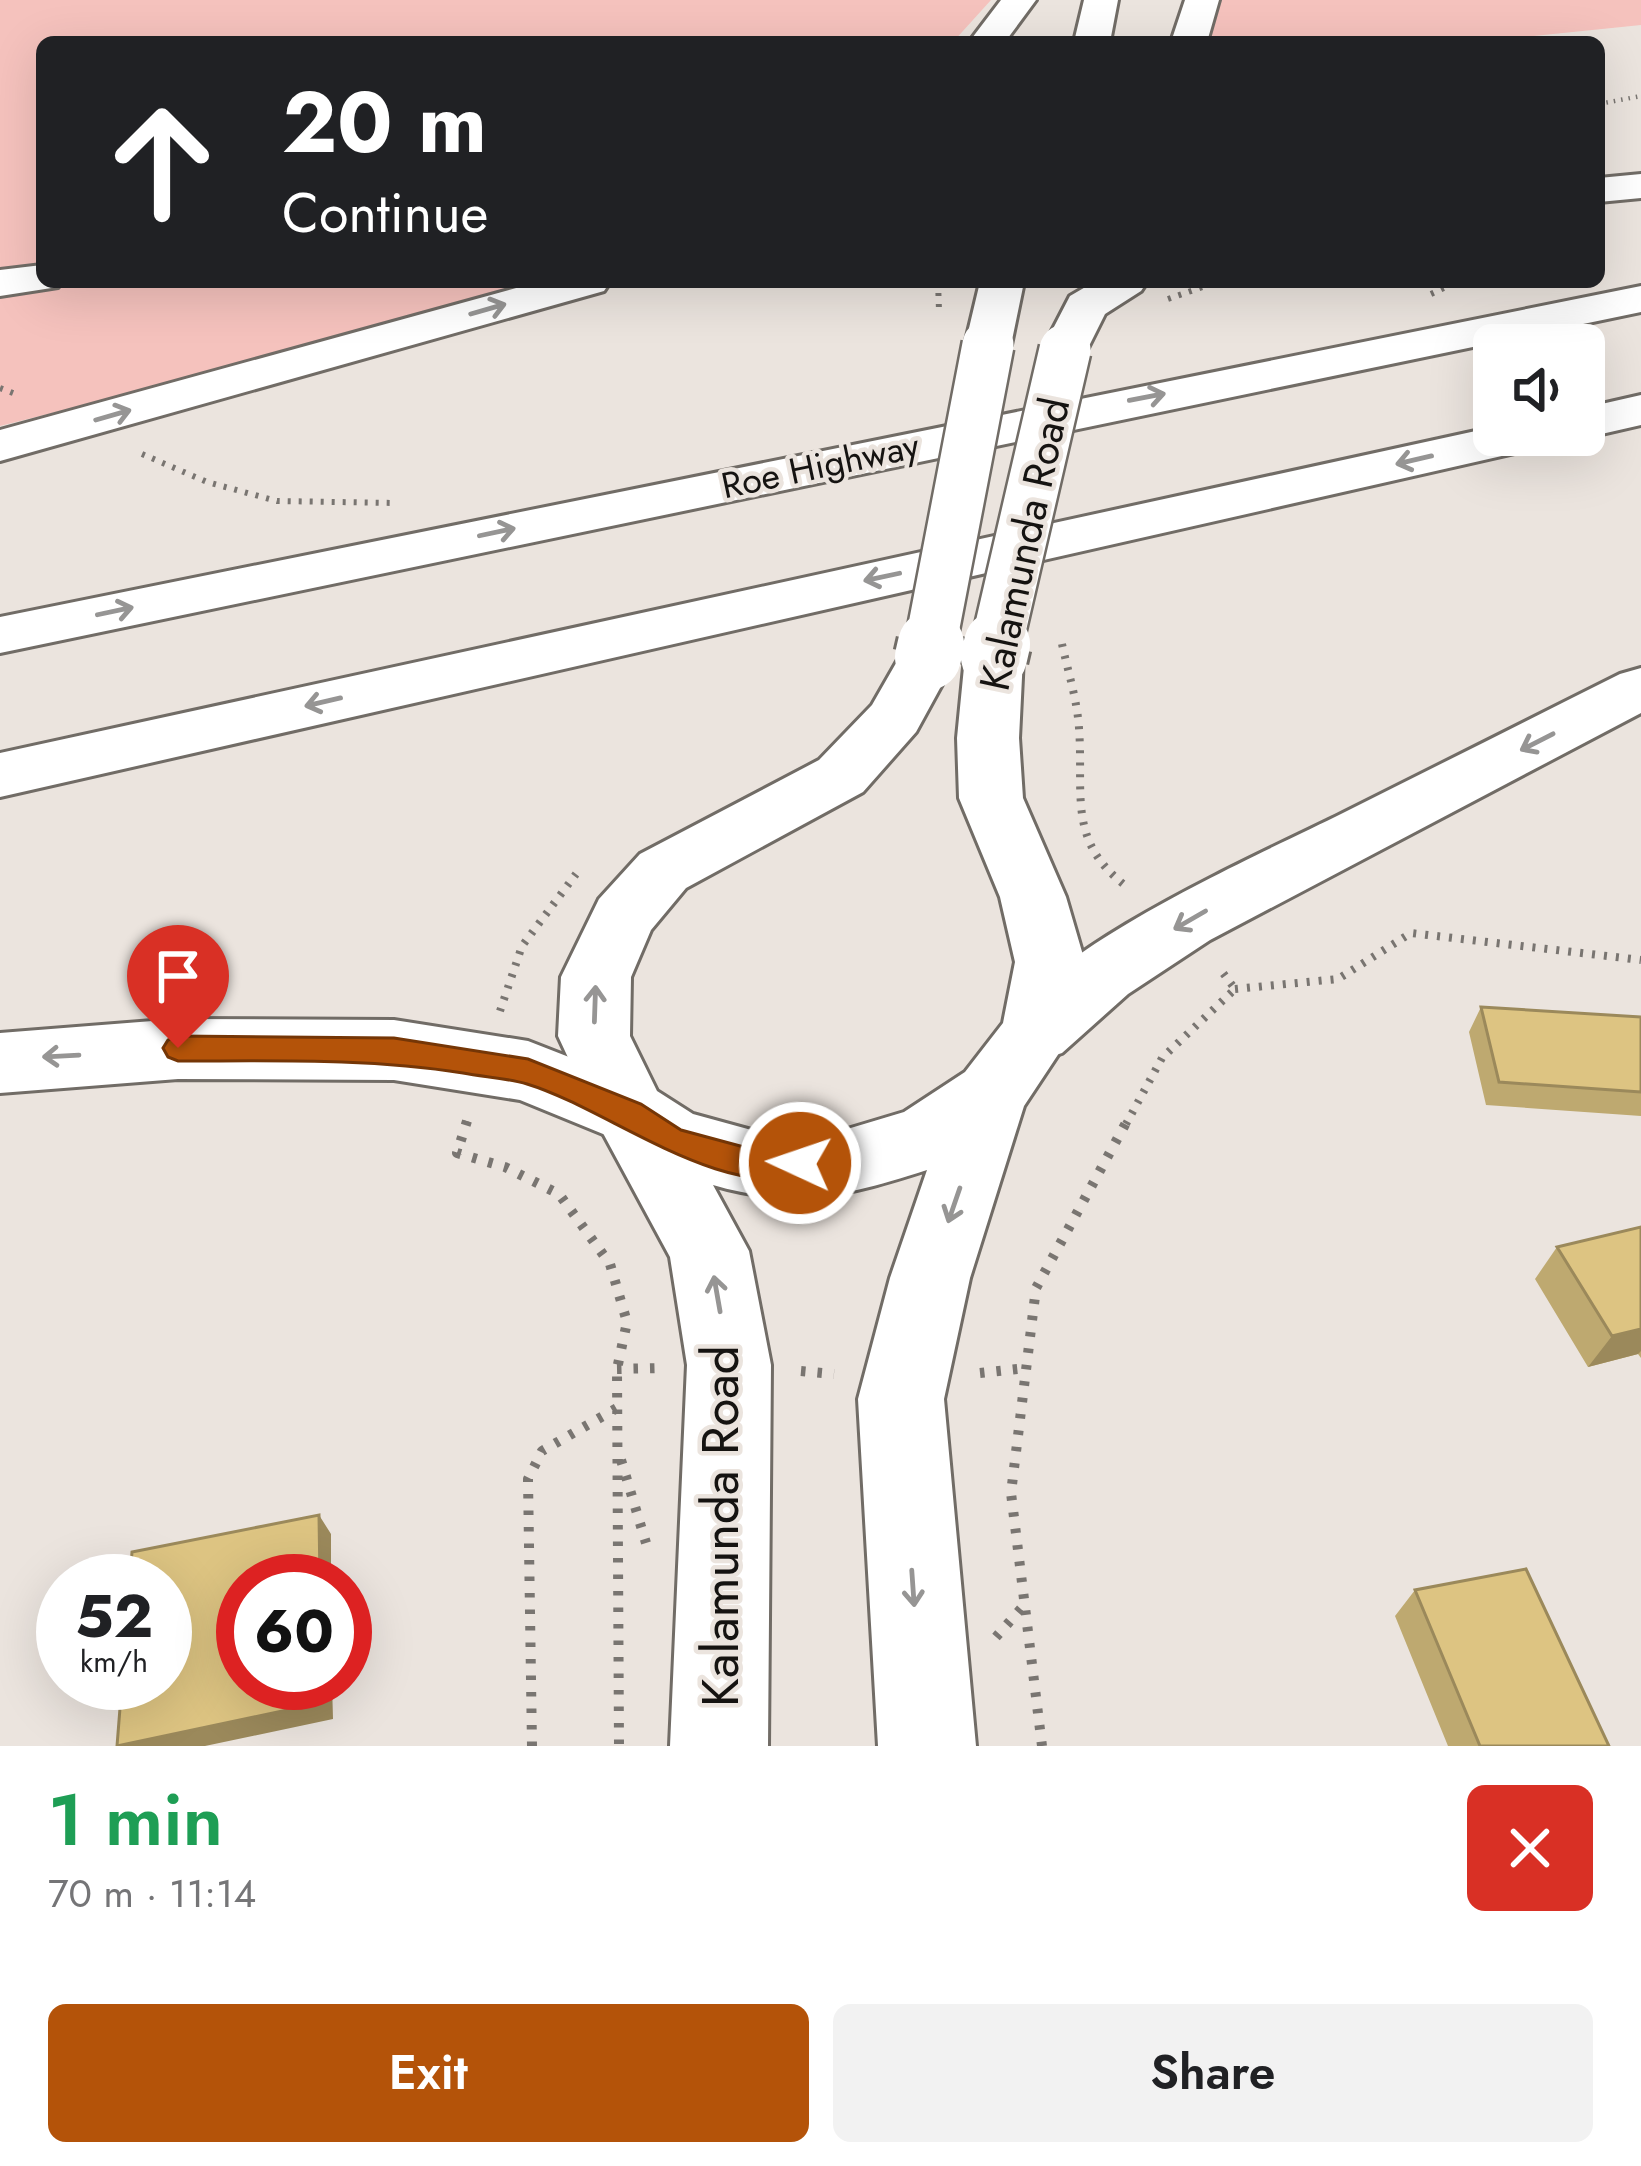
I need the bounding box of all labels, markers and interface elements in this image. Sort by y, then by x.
text: 20 m [282,62,487,184]
icon: ahead [84,84,240,240]
text: Continue [282,174,488,252]
one-way arrow [468,296,506,318]
map controls [1473,324,1605,456]
button: sound [1473,324,1605,456]
one-way arrow [1127,385,1165,408]
street label: Kalamunda Road [964,392,1085,696]
one-way arrow [93,402,131,424]
street label: Roe Highway [716,419,924,511]
one-way arrow [1395,450,1433,473]
one-way arrow [477,520,515,543]
one-way arrow [864,566,902,589]
one-way arrow [95,599,133,622]
one-way arrow [304,692,342,715]
one-way arrow [1520,731,1555,754]
one-way arrow [1174,909,1209,933]
pin [127,925,229,1048]
icon: arrive [145,943,211,1009]
one-way arrow [583,985,606,1024]
one-way arrow [42,1044,81,1067]
position arrow [737,1100,863,1226]
one-way arrow [942,1186,963,1223]
one-way arrow [704,1275,727,1314]
street label: Kalamunda Road [683,1345,757,1707]
speed limit sign: 60 [216,1554,372,1710]
one-way arrow [902,1567,925,1606]
text: 52 [75,1573,153,1660]
text: km/h [80,1640,148,1683]
text: 1 min [48,1768,223,1872]
button: close [1467,1785,1593,1911]
text: 70 m · 11:14 [48,1865,256,1922]
button: Exit [48,2004,809,2142]
button: Share [833,2004,1593,2142]

